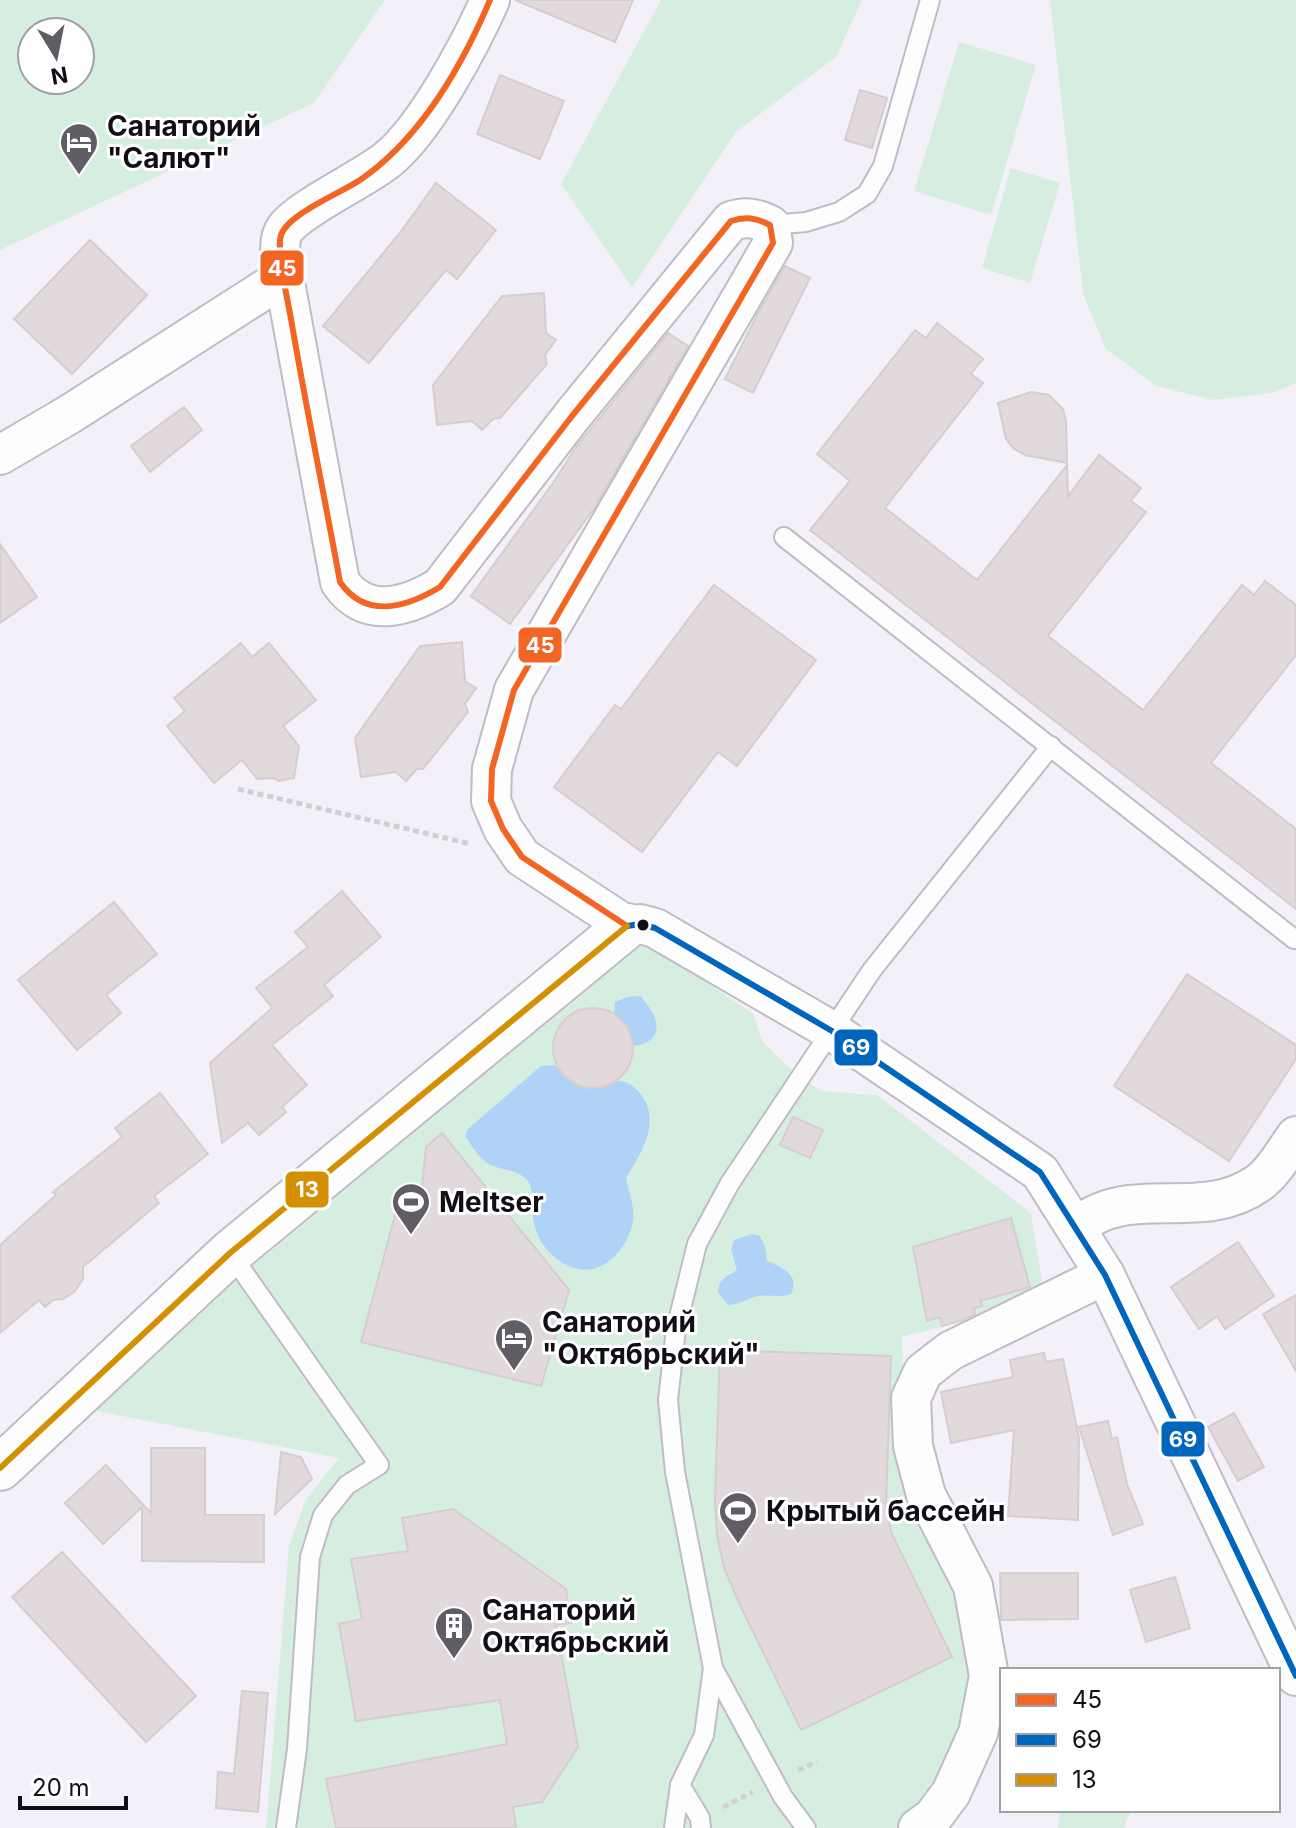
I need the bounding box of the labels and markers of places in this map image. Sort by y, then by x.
place label: Санаторий "Салют" [107,109,261,175]
hotel icon: Санаторий "Салют" [58,121,100,176]
unlabelled marker [635,917,651,933]
sports icon: Meltser [390,1181,432,1236]
place label: Meltser [439,1185,544,1219]
place label: Санаторий "Октябрьский" [542,1305,760,1371]
hotel icon: Санаторий "Октябрьский" [493,1317,535,1372]
sports icon: Крытый бассейн [717,1490,759,1545]
place label: Крытый бассейн [766,1494,1005,1528]
place label: Санаторий Октябрьский [482,1593,669,1659]
building icon: Санаторий Октябрьский [433,1605,475,1660]

